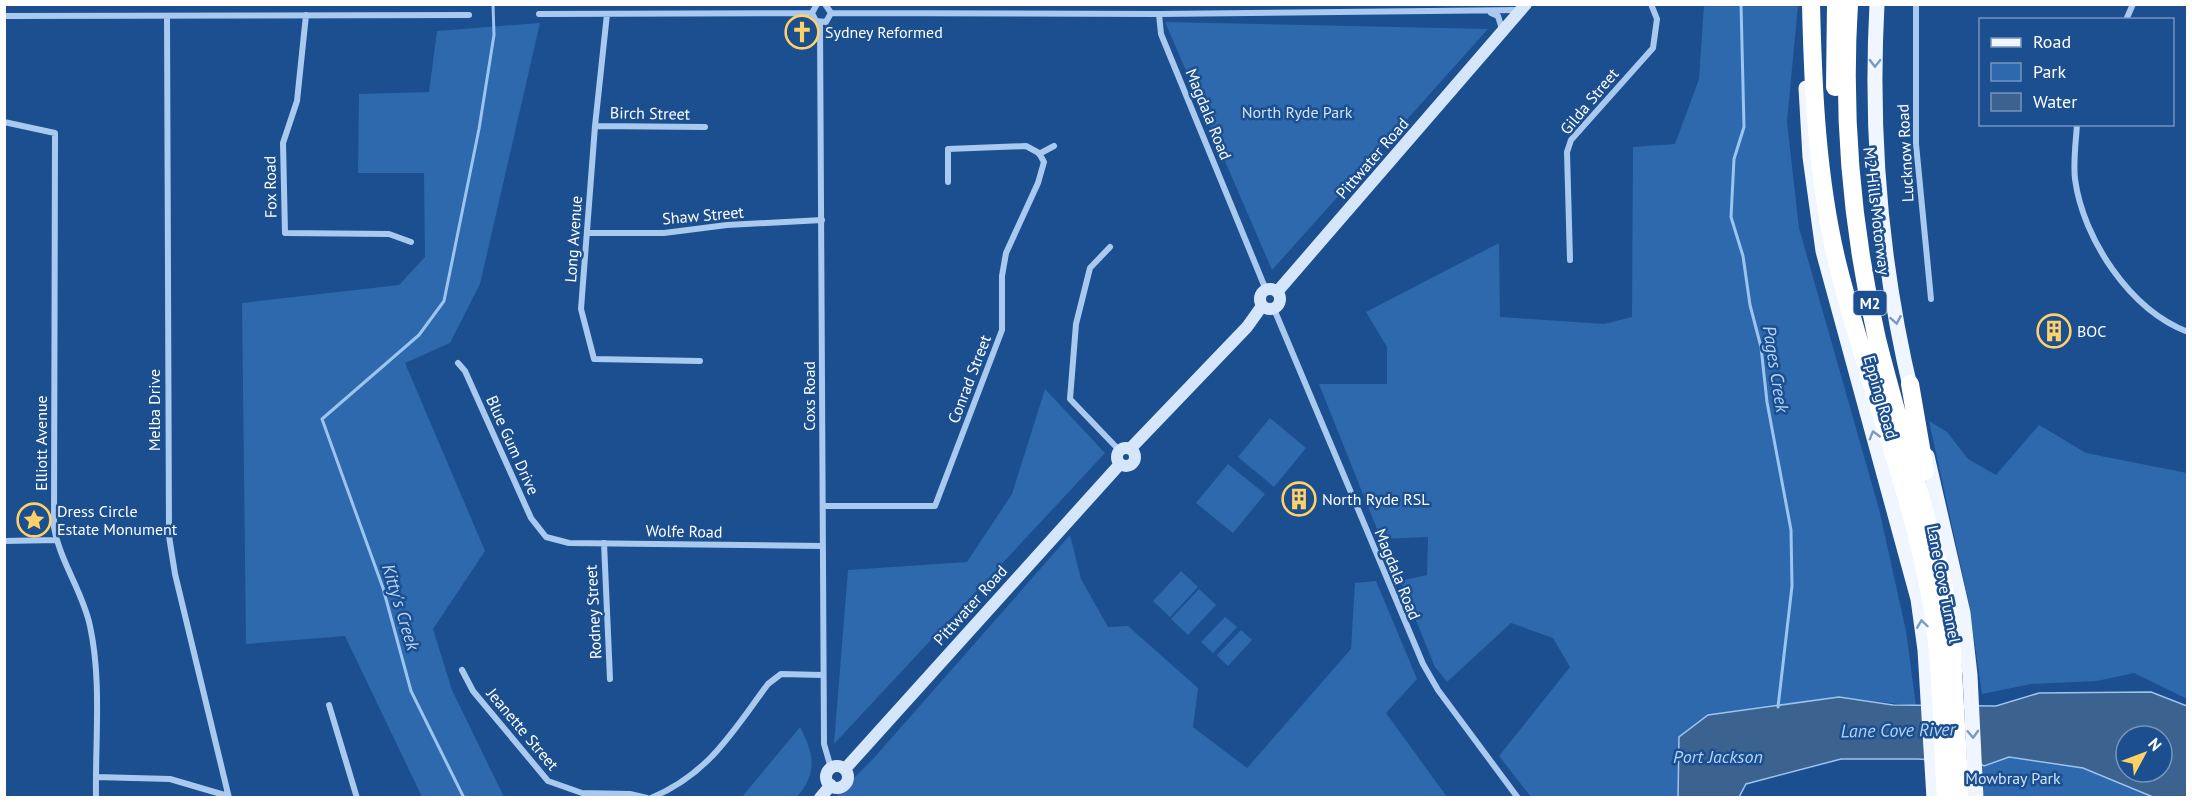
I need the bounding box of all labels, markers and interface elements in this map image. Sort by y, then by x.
church icon: Sydney Reformed [784,14,820,50]
legend [1979,18,2174,126]
place label: Sydney Reformed [825,22,943,42]
text: Road [2033,30,2071,53]
one-way arrow [1869,58,1882,67]
text: Park [2033,60,2066,83]
street label: Gilda Street [1555,63,1623,138]
street label: Magdala Road [1182,66,1236,162]
text: Water [2033,90,2077,113]
street label: Birch Street [610,102,691,124]
park label: North Ryde Park [1242,102,1353,122]
street label: Lucknow Road [1892,103,1918,203]
street label: Pittwater Road [1331,113,1413,203]
street label: M2 Hills Motorway [1859,146,1895,277]
street label: Fox Road [259,156,281,218]
street label: Long Avenue [560,195,586,283]
street label: Shaw Street [661,201,745,229]
road number: M2 [1854,291,1886,315]
building icon: BOC [2036,313,2072,349]
one-way arrow [1889,314,1902,324]
place label: BOC [2077,321,2106,341]
water label: Pages Creek [1758,324,1794,415]
street label: Conrad Street [943,331,995,426]
street label: Epping Road [1860,353,1902,441]
street label: Coxs Road [799,361,819,431]
street label: Melba Drive [144,369,164,451]
street label: Blue Gum Drive [482,392,544,498]
street label: Elliott Avenue [31,395,51,491]
one-way arrow [1869,430,1881,441]
building icon: North Ryde RSL [1281,481,1317,517]
place label: North Ryde RSL [1322,489,1429,509]
place label: Dress Circle Estate Monument [57,501,178,539]
place icon: Dress Circle Estate Monument [16,502,52,538]
street label: Wolfe Road [645,520,723,542]
street label: Lane Cove Tunnel [1923,523,1965,645]
street label: Magdala Road [1371,526,1425,622]
water label: Kitty's Creek [377,561,425,654]
street label: Pittwater Road [929,561,1011,649]
street label: Rodney Street [581,564,605,660]
one-way arrow [1916,619,1928,629]
street label: Jeanette Street [482,683,564,775]
water label: Lane Cove River [1840,717,1957,742]
north arrow [2114,724,2174,784]
one-way arrow [1966,729,1979,738]
text: N [2144,734,2166,755]
water label: Port Jackson [1673,745,1763,768]
park label: Mowbray Park [1965,768,2061,788]

